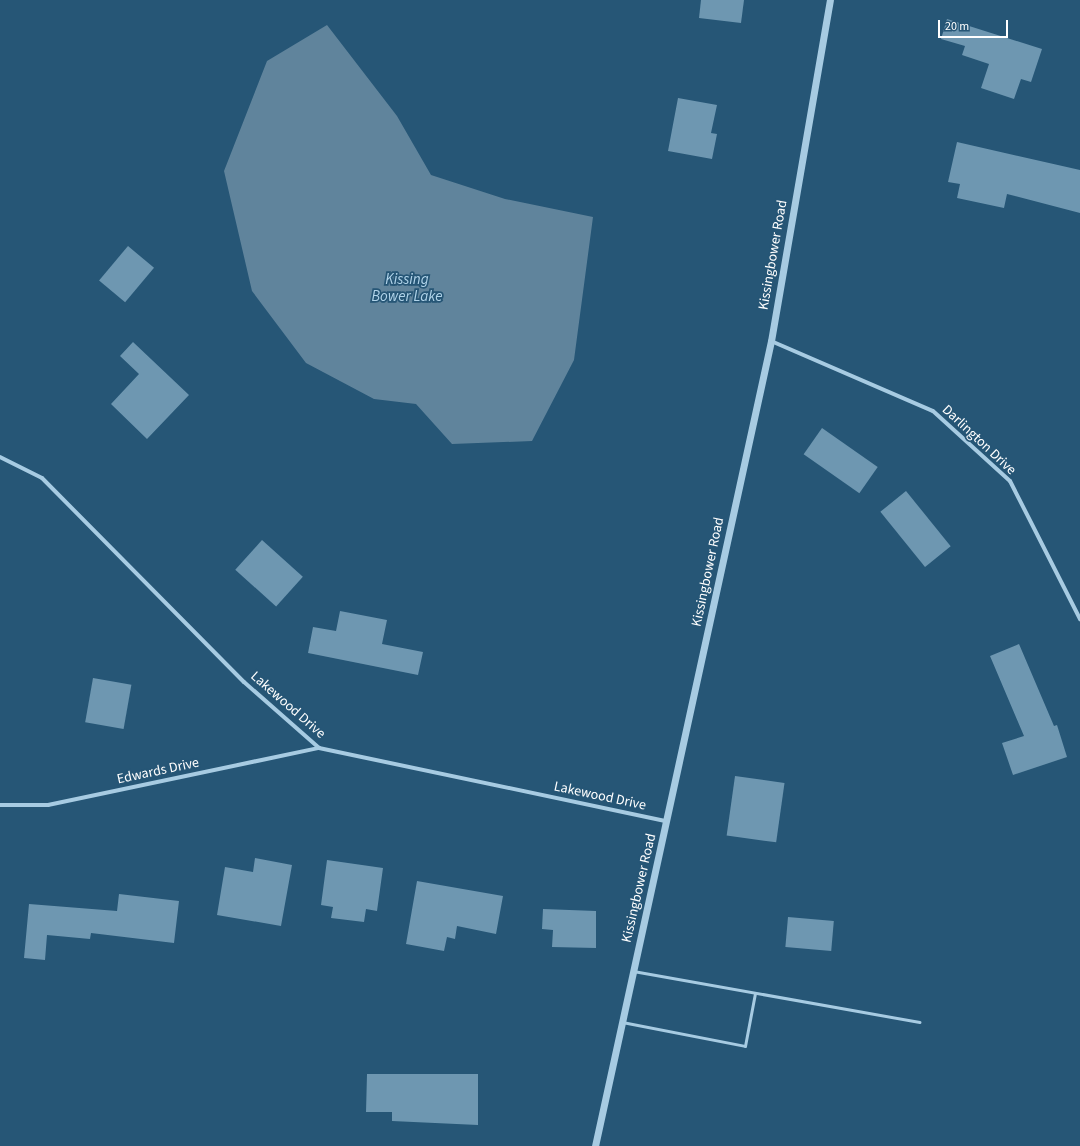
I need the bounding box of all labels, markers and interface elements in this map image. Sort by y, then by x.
scale bar [940,12,1010,38]
text: 20 m [945,18,969,35]
street label: Kissingbower Road [755,199,791,311]
water label: Kissing Bower Lake [372,270,442,305]
street label: Darlington Drive [938,401,1020,479]
street label: Kissingbower Road [688,516,728,628]
street label: Lakewood Drive [247,668,329,742]
street label: Edwards Drive [115,754,201,788]
street label: Lakewood Drive [552,778,648,814]
street label: Kissingbower Road [618,832,660,944]

